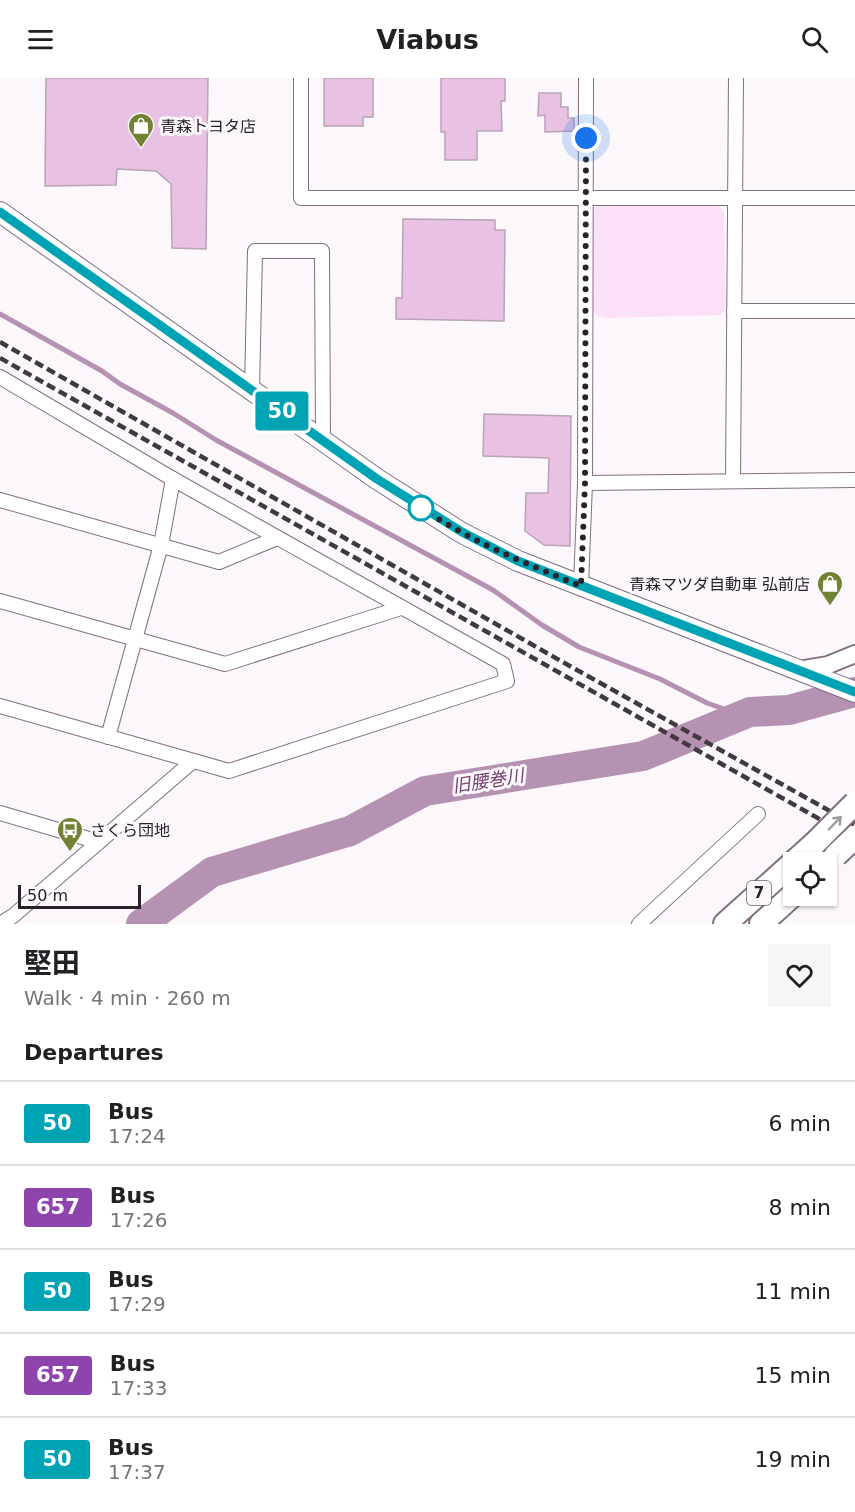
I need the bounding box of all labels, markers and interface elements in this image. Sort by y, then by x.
icon: menu [24,23,57,56]
icon: search [798,23,831,56]
text: Viabus [376,24,479,55]
shop icon: 青森トヨタ店 [126,111,156,149]
place label: 青森トヨタ店 [160,117,256,136]
your location [571,123,601,153]
line badge: 50 [255,392,309,430]
text: 50 [267,399,297,423]
unlabelled marker [408,495,434,521]
shop icon: 青森マツダ自動車 弘前店 [815,569,845,607]
place label: 青森マツダ自動車 弘前店 [629,575,810,594]
water label: 旧腰巻川 [451,764,527,797]
bus stop icon: さくら団地 [55,815,85,853]
one-way arrow [828,815,842,830]
place label: さくら団地 [90,821,170,840]
map controls [783,852,837,906]
button: locate [783,852,837,906]
road number: 7 [747,881,771,905]
scale bar [18,882,141,910]
text: 50 m [27,886,68,905]
button: heart [768,944,831,1007]
text: 堅田 [24,947,80,980]
text: Walk · 4 min · 260 m [24,986,231,1010]
text: Departures [24,1040,164,1065]
text: Bus [108,1099,154,1124]
text: 50 [42,1111,72,1135]
text: 6 min [769,1111,831,1136]
text: 17:24 [108,1124,166,1148]
text: Bus [110,1183,155,1208]
text: 657 [36,1195,80,1219]
text: 8 min [769,1195,831,1220]
text: 17:26 [110,1208,167,1232]
text: Bus [108,1267,154,1292]
text: 50 [42,1279,72,1303]
text: 11 min [755,1279,831,1304]
text: 17:29 [108,1292,166,1316]
text: Bus [110,1351,155,1376]
text: 657 [36,1363,80,1387]
text: 15 min [755,1363,831,1388]
text: 17:33 [110,1376,167,1400]
text: Bus [108,1435,154,1460]
text: 50 [42,1447,72,1471]
text: 19 min [755,1447,831,1472]
text: 17:37 [108,1460,166,1484]

